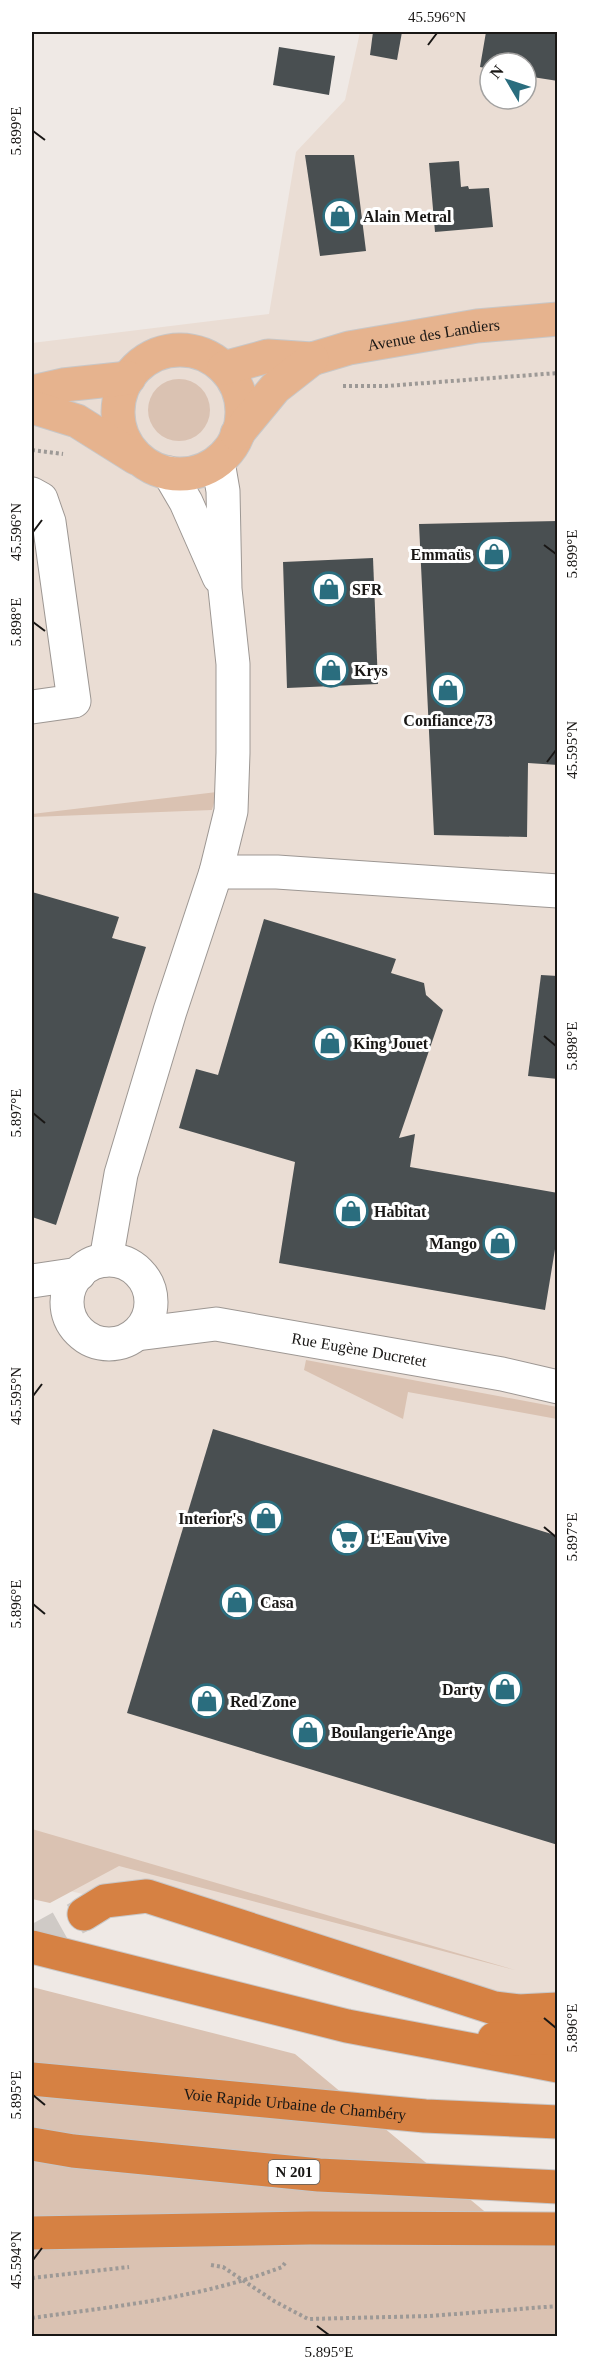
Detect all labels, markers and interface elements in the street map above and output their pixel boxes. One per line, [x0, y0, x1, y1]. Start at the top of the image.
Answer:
text: 45.596°N [408, 9, 466, 25]
north arrow [478, 51, 538, 111]
text: N [486, 62, 507, 82]
text: 5.899°E [8, 107, 24, 155]
shop icon: Alain Metral [322, 198, 358, 234]
place label: Alain Metral [363, 208, 452, 225]
street label: Avenue des Landiers [366, 316, 500, 353]
text: 45.596°N [8, 503, 24, 561]
text: 5.899°E [564, 530, 580, 578]
shop icon: Emmaüs [476, 536, 512, 572]
place label: Emmaüs [411, 546, 471, 563]
shop icon: SFR [311, 571, 347, 607]
place label: SFR [352, 581, 383, 598]
text: 5.898°E [8, 598, 24, 646]
shop icon: Krys [313, 652, 349, 688]
place label: Krys [354, 662, 388, 680]
shop icon: Confiance 73 [430, 672, 466, 708]
place label: Confiance 73 [403, 712, 493, 729]
text: 45.595°N [564, 721, 580, 779]
text: 5.898°E [564, 1022, 580, 1070]
shop icon: King Jouet [312, 1025, 348, 1061]
place label: King Jouet [353, 1035, 429, 1053]
text: 5.897°E [8, 1089, 24, 1137]
shop icon: Habitat [333, 1193, 369, 1229]
place label: Habitat [374, 1203, 427, 1220]
shop icon: Mango [482, 1225, 518, 1261]
place label: Mango [429, 1235, 477, 1253]
street label: Rue Eugène Ducretet [290, 1329, 429, 1369]
text: 45.595°N [8, 1367, 24, 1425]
shop icon: Interior's [248, 1500, 284, 1536]
place label: Interior's [178, 1510, 243, 1527]
text: 5.897°E [564, 1513, 580, 1561]
supermarket icon: L'Eau Vive [329, 1520, 365, 1556]
place label: L'Eau Vive [370, 1530, 447, 1547]
text: 5.896°E [8, 1580, 24, 1628]
shop icon: Casa [219, 1584, 255, 1620]
place label: Casa [260, 1594, 294, 1611]
shop icon: Darty [487, 1671, 523, 1707]
place label: Darty [442, 1681, 482, 1699]
shop icon: Red Zone [189, 1683, 225, 1719]
place label: Red Zone [230, 1693, 296, 1710]
shop icon: Boulangerie Ange [290, 1714, 326, 1750]
place label: Boulangerie Ange [331, 1724, 452, 1742]
text: 5.896°E [564, 2004, 580, 2052]
text: 5.895°E [8, 2071, 24, 2119]
street label: Voie Rapide Urbaine de Chambéry [183, 2085, 407, 2124]
road number: N 201 [268, 2160, 320, 2184]
text: 45.594°N [8, 2231, 24, 2289]
text: 5.895°E [305, 2344, 353, 2360]

